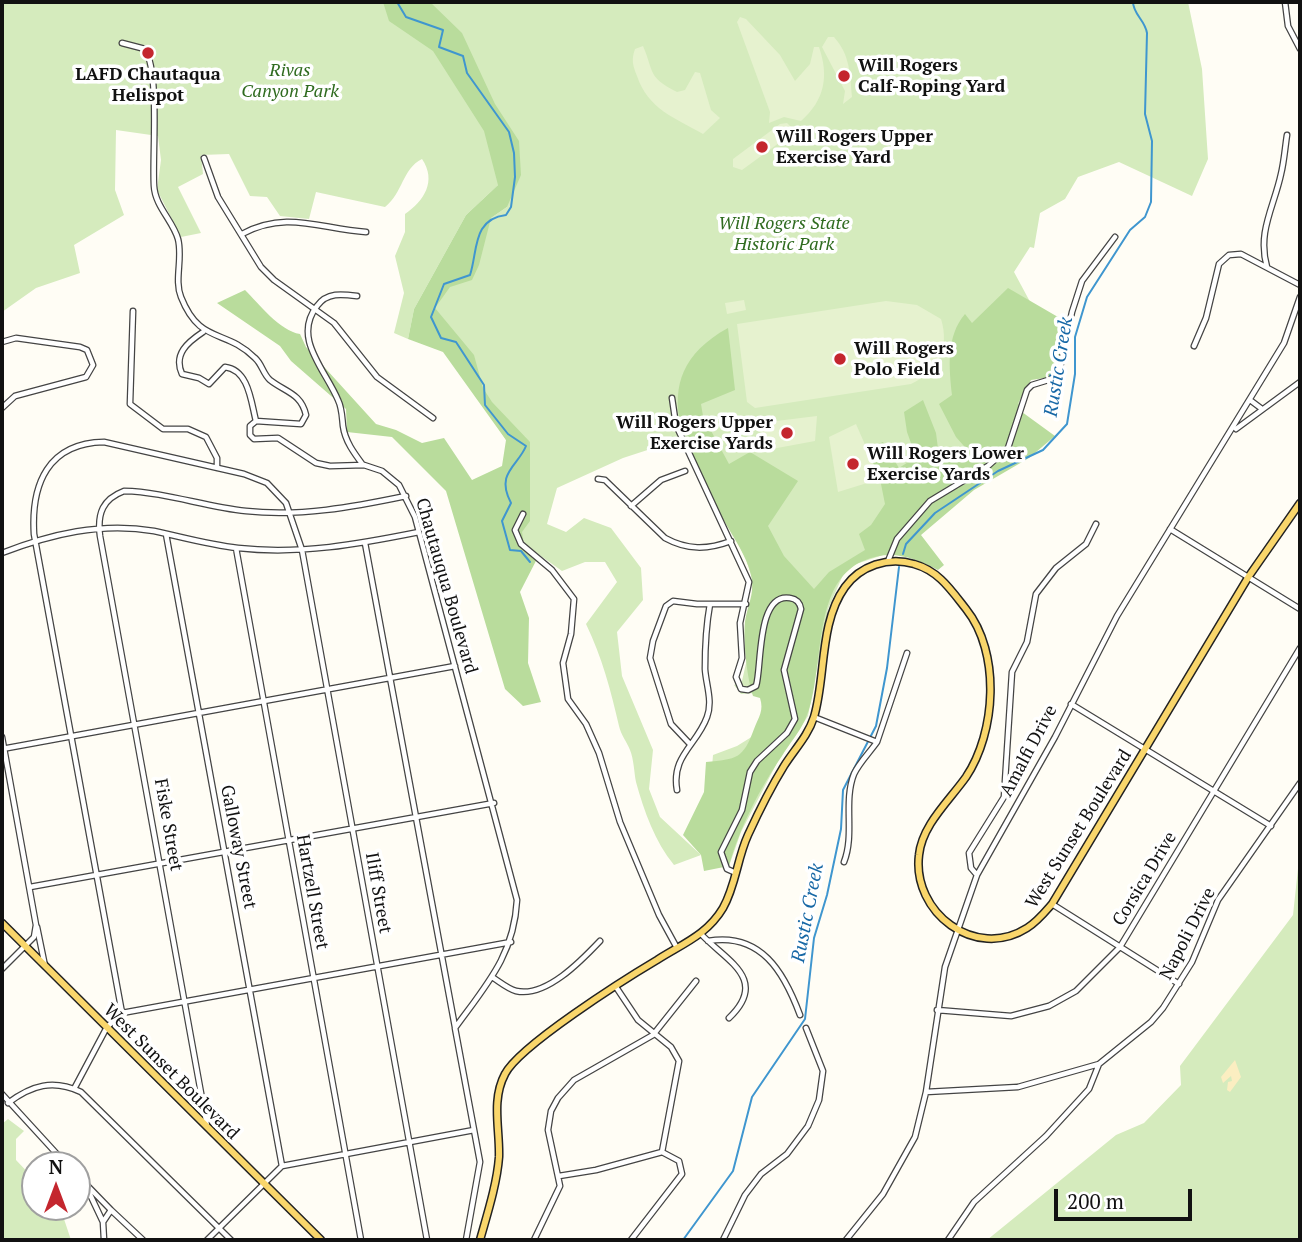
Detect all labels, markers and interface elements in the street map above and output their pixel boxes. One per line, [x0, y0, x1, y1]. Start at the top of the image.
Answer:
marker: LAFD Chautaqua Helispot [140, 45, 156, 61]
place label: Will Rogers Calf-Roping Yard [858, 55, 1005, 98]
park label: Rivas Canyon Park [241, 60, 339, 102]
place label: LAFD Chautaqua Helispot [75, 64, 221, 106]
marker: Will Rogers Calf-Roping Yard [836, 68, 852, 84]
place label: Will Rogers Upper Exercise Yard [776, 126, 933, 168]
marker: Will Rogers Upper Exercise Yard [754, 139, 770, 155]
park label: Will Rogers State Historic Park [718, 213, 850, 256]
water label: Rustic Creek [1040, 316, 1078, 418]
place label: Will Rogers Polo Field [854, 338, 954, 380]
marker: Will Rogers Polo Field [832, 351, 848, 367]
place label: Will Rogers Upper Exercise Yards [616, 412, 773, 454]
marker: Will Rogers Upper Exercise Yards [779, 425, 795, 441]
place label: Will Rogers Lower Exercise Yards [867, 443, 1024, 486]
marker: Will Rogers Lower Exercise Yards [845, 456, 861, 472]
street label: Chautauqua Boulevard [411, 496, 481, 676]
street label: Amalfi Drive [996, 702, 1062, 800]
street label: West Sunset Boulevard [1021, 746, 1137, 912]
street label: Fiske Street [149, 777, 187, 873]
street label: Galloway Street [215, 783, 261, 911]
street label: Corsica Drive [1108, 828, 1182, 930]
street label: Hartzell Street [291, 833, 333, 951]
street label: Iliff Street [360, 851, 396, 935]
water label: Rustic Creek [787, 862, 829, 964]
street label: Napoli Drive [1156, 884, 1220, 984]
street label: West Sunset Boulevard [99, 1000, 243, 1144]
north arrow [21, 1151, 91, 1221]
text: N [49, 1154, 63, 1179]
scale bar [1057, 1176, 1195, 1220]
text: 200 m [1067, 1187, 1124, 1215]

